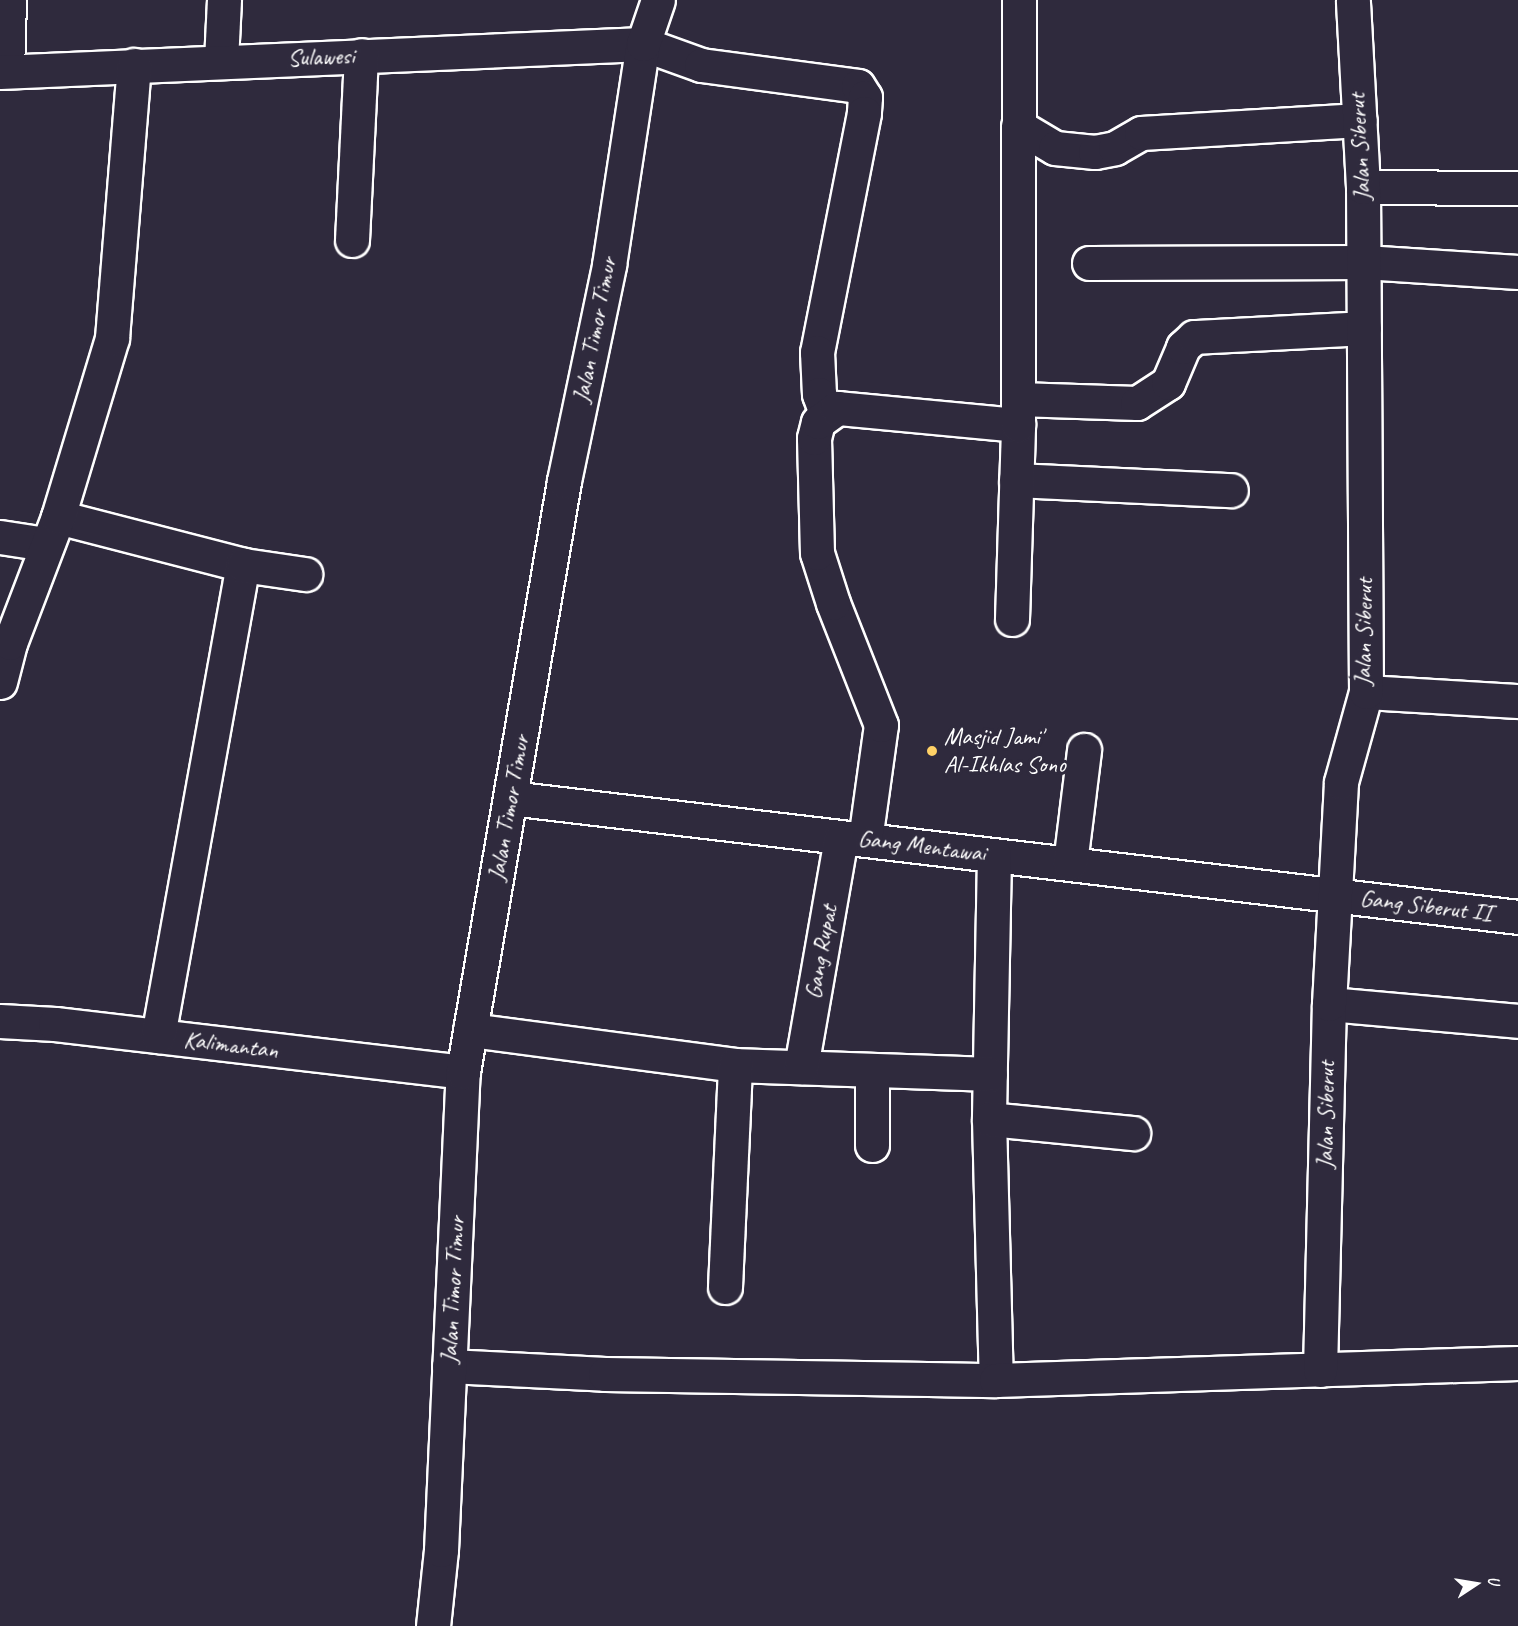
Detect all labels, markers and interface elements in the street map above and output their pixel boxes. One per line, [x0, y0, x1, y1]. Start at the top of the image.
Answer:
street label: Sulawesi [287, 41, 355, 73]
street label: Jalan Siberut [1343, 92, 1377, 202]
street label: Jalan Timor Timur [567, 256, 623, 404]
street label: Jalan Siberut [1349, 578, 1379, 686]
place label: Masjid Jami' Al-Ikhlas Sono [944, 723, 1065, 779]
street label: Jalan Timor Timur [482, 734, 536, 882]
marker: Masjid Jami' Al-Ikhlas Sono [925, 744, 939, 758]
street label: Gang Mentawai [857, 824, 987, 868]
street label: Gang Siberut II [1358, 884, 1494, 928]
street label: Gang Rupat [799, 903, 843, 1001]
street label: Kalimantan [182, 1025, 280, 1065]
street label: Jalan Siberut [1311, 1061, 1341, 1169]
street label: Jalan Timor Timur [435, 1216, 471, 1364]
north arrow [1446, 1554, 1506, 1614]
text: U [1483, 1574, 1504, 1586]

